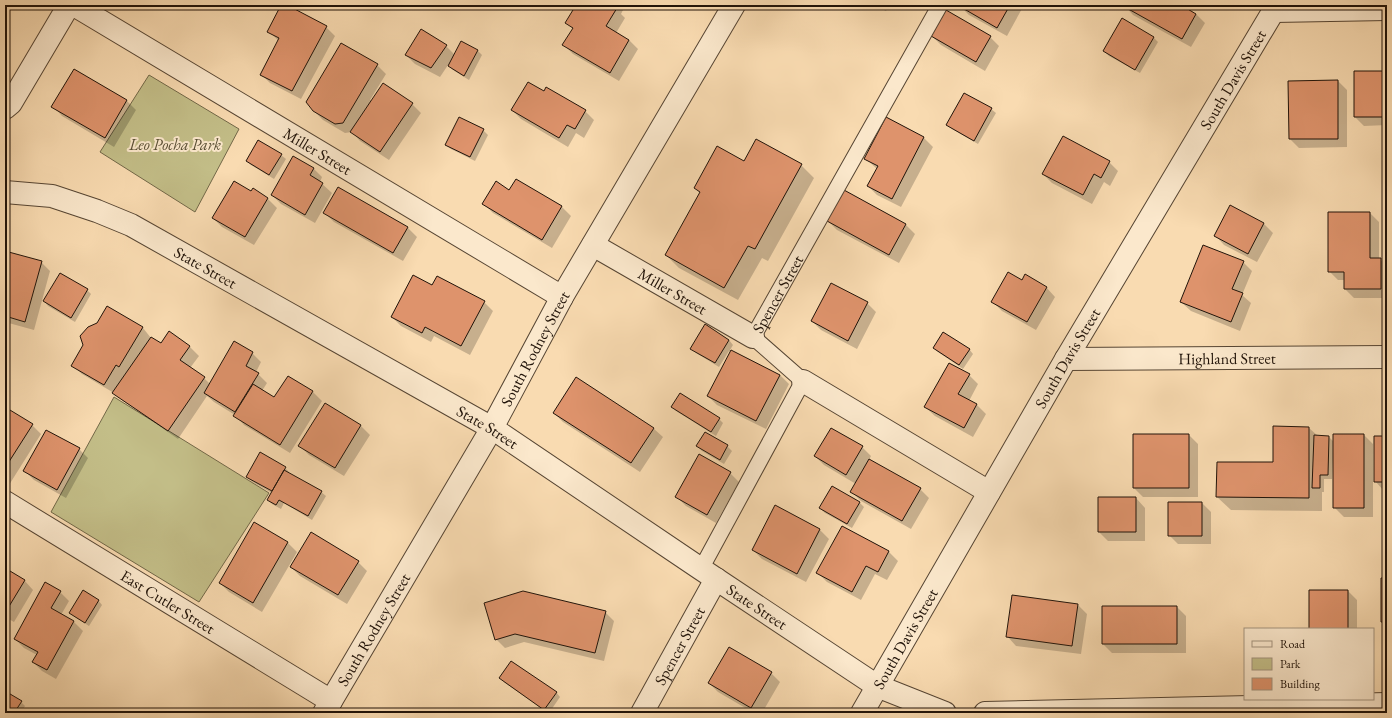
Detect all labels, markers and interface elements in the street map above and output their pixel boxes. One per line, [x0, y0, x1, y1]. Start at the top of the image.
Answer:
street label: South Davis Street [1195, 26, 1271, 134]
street label: Miller Street [279, 123, 355, 180]
park label: Leo Pocha Park [128, 134, 222, 155]
street label: State Street [170, 241, 240, 293]
street label: Spencer Street [747, 251, 808, 337]
street label: Miller Street [634, 263, 711, 319]
street label: South Rodney Street [496, 287, 574, 410]
street label: South Davis Street [1030, 304, 1105, 412]
street label: Highland Street [1178, 348, 1276, 369]
street label: State Street [453, 400, 522, 454]
street label: East Cutler Street [117, 565, 219, 639]
street label: South Rodney Street [332, 569, 415, 690]
street label: State Street [722, 579, 791, 634]
street label: South Davis Street [868, 585, 943, 693]
street label: Spencer Street [650, 603, 710, 689]
legend [1244, 628, 1374, 700]
text: Road [1280, 636, 1306, 652]
text: Park [1280, 656, 1301, 672]
text: Building [1280, 676, 1321, 692]

